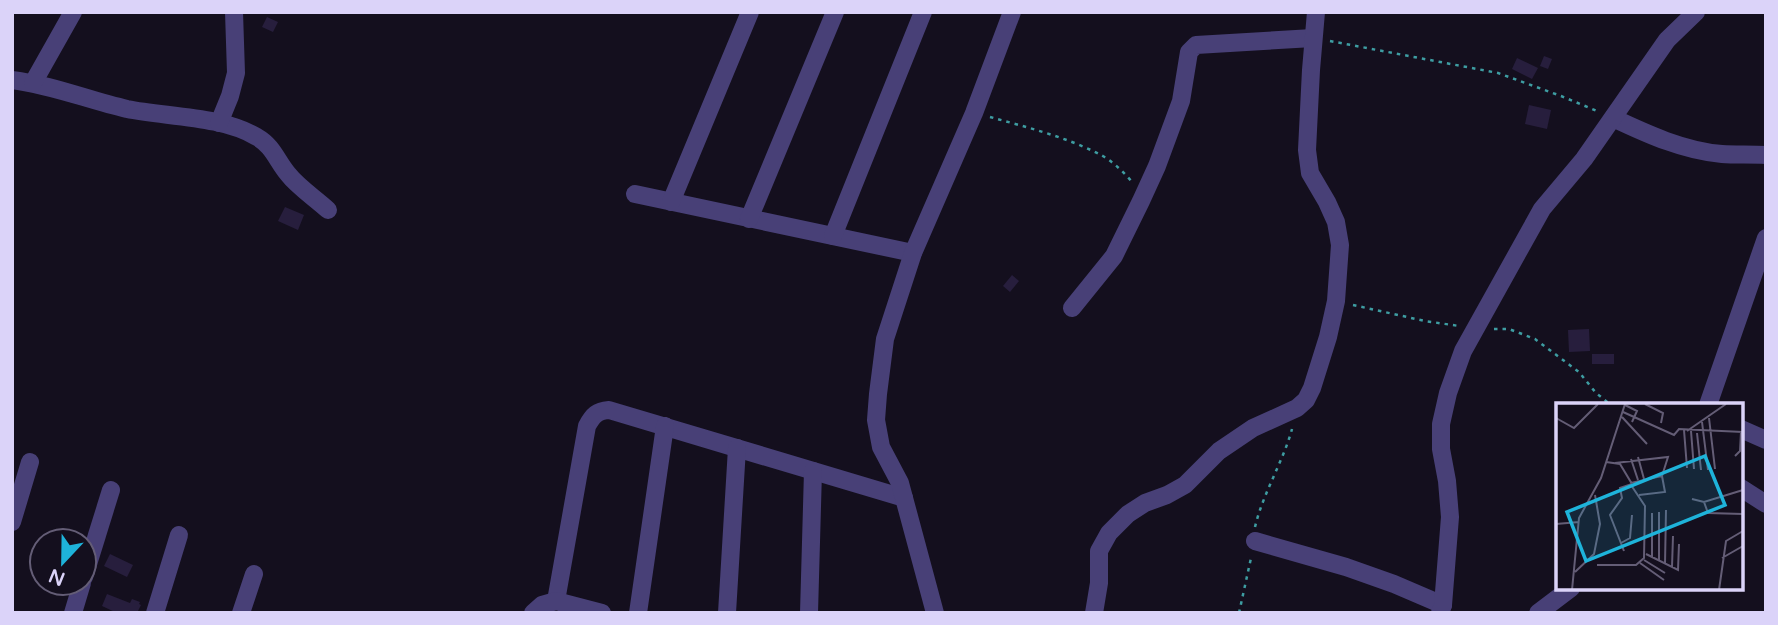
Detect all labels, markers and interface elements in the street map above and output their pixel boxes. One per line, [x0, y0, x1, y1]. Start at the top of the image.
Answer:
inset map [1556, 403, 1743, 590]
north arrow [28, 527, 98, 597]
text: N [46, 564, 68, 590]

